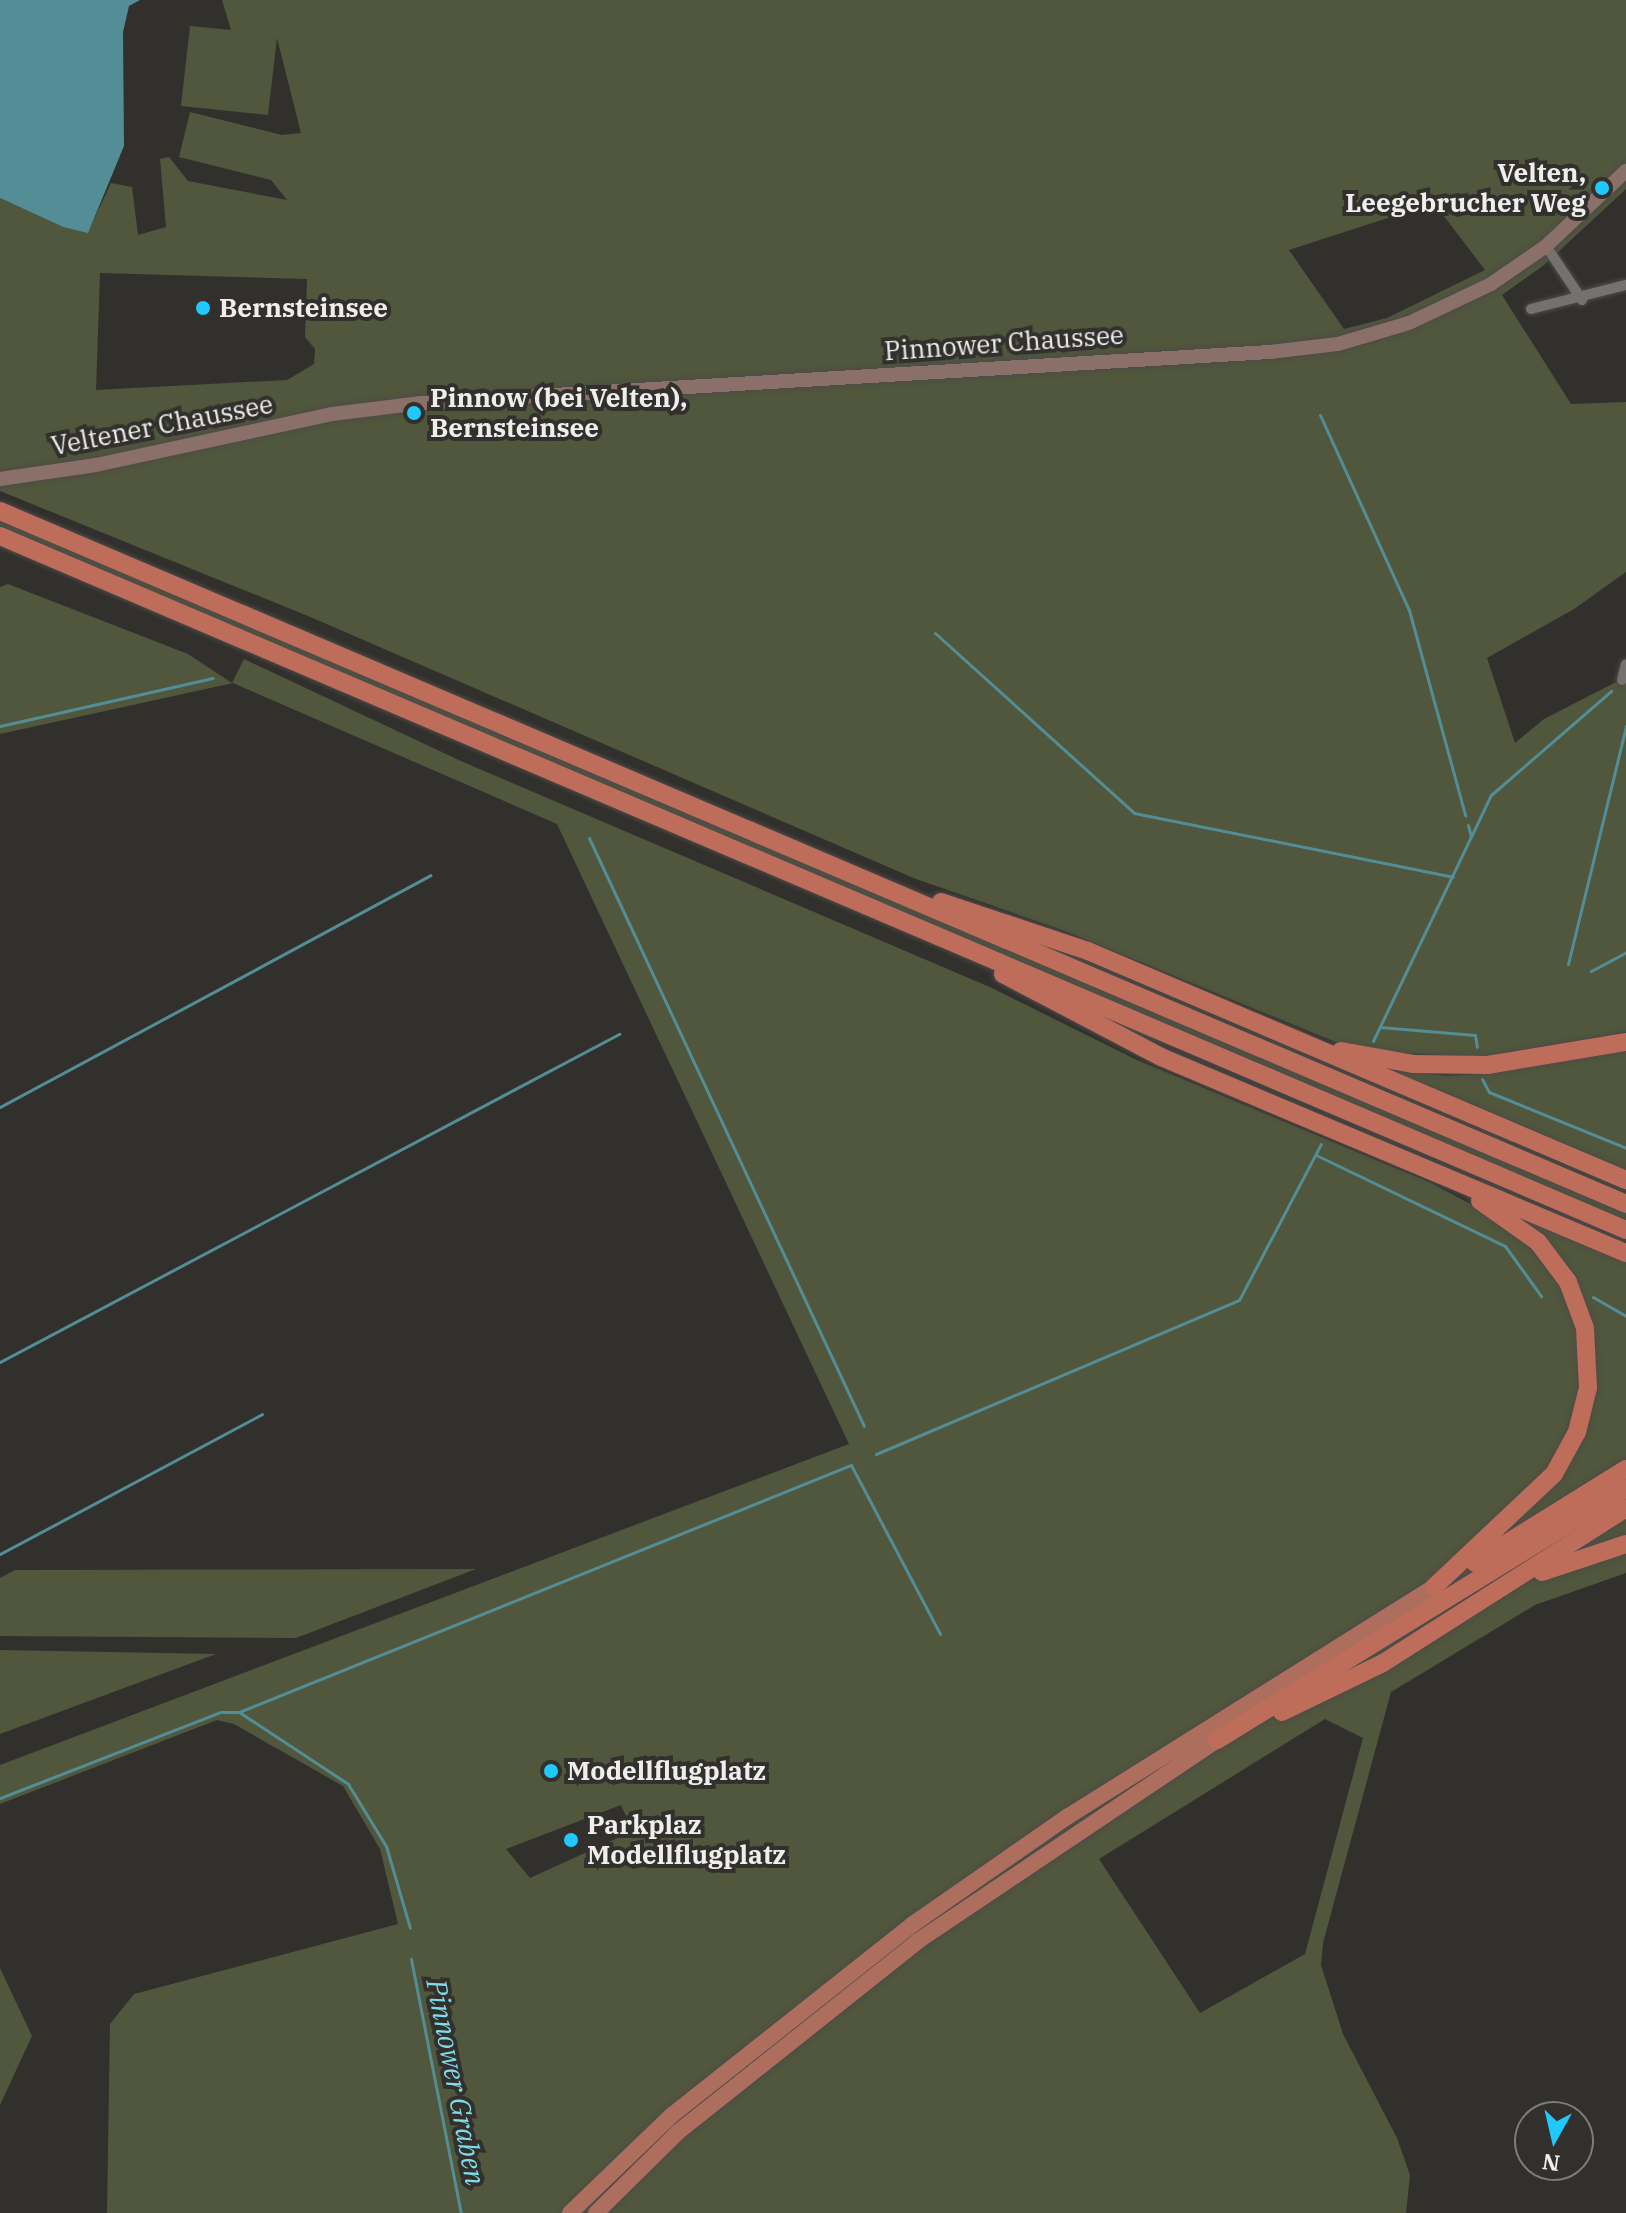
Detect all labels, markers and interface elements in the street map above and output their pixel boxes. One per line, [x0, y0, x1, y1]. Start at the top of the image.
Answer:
place label: Velten, Leegebrucher Weg [1345, 157, 1586, 218]
marker: Velten, Leegebrucher Weg [1593, 179, 1611, 197]
place label: Bernsteinsee [219, 292, 388, 324]
marker: Bernsteinsee [194, 299, 212, 317]
street label: Pinnower Chaussee [883, 319, 1125, 367]
place label: Pinnow (bei Velten), Bernsteinsee [430, 382, 687, 444]
street label: Veltener Chaussee [49, 388, 275, 462]
marker: Pinnow (bei Velten), Bernsteinsee [405, 404, 423, 422]
place label: Modellflugplatz [567, 1755, 766, 1787]
marker: Modellflugplatz [542, 1762, 560, 1780]
place label: Parkplaz Modellflugplatz [587, 1809, 786, 1870]
marker: Parkplaz Modellflugplatz [562, 1831, 580, 1849]
water label: Pinnower Graben [420, 1976, 492, 2188]
north arrow [1514, 2101, 1594, 2181]
text: N [1540, 2148, 1562, 2179]

